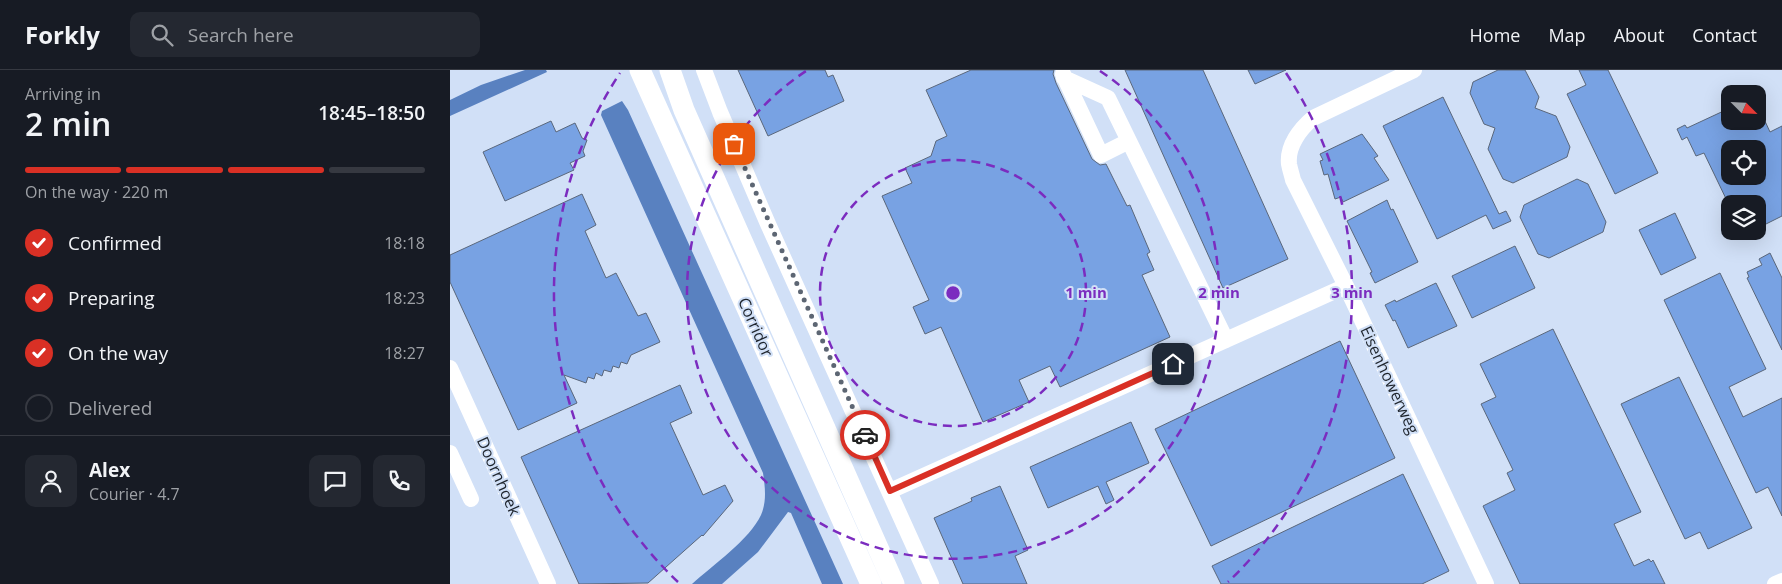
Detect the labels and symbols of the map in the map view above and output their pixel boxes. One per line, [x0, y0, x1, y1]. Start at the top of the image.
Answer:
north arrow [1721, 85, 1766, 130]
pin [713, 123, 755, 165]
text: 1 min [1065, 282, 1107, 302]
text: 2 min [1198, 282, 1240, 302]
text: 3 min [1331, 282, 1373, 302]
centre of rings [944, 284, 962, 302]
street label: Corridor [733, 294, 779, 361]
street label: Eisenhowerweg [1355, 322, 1425, 438]
pin [1152, 343, 1194, 385]
courier [840, 410, 890, 460]
street label: Doornhoek [472, 433, 526, 519]

